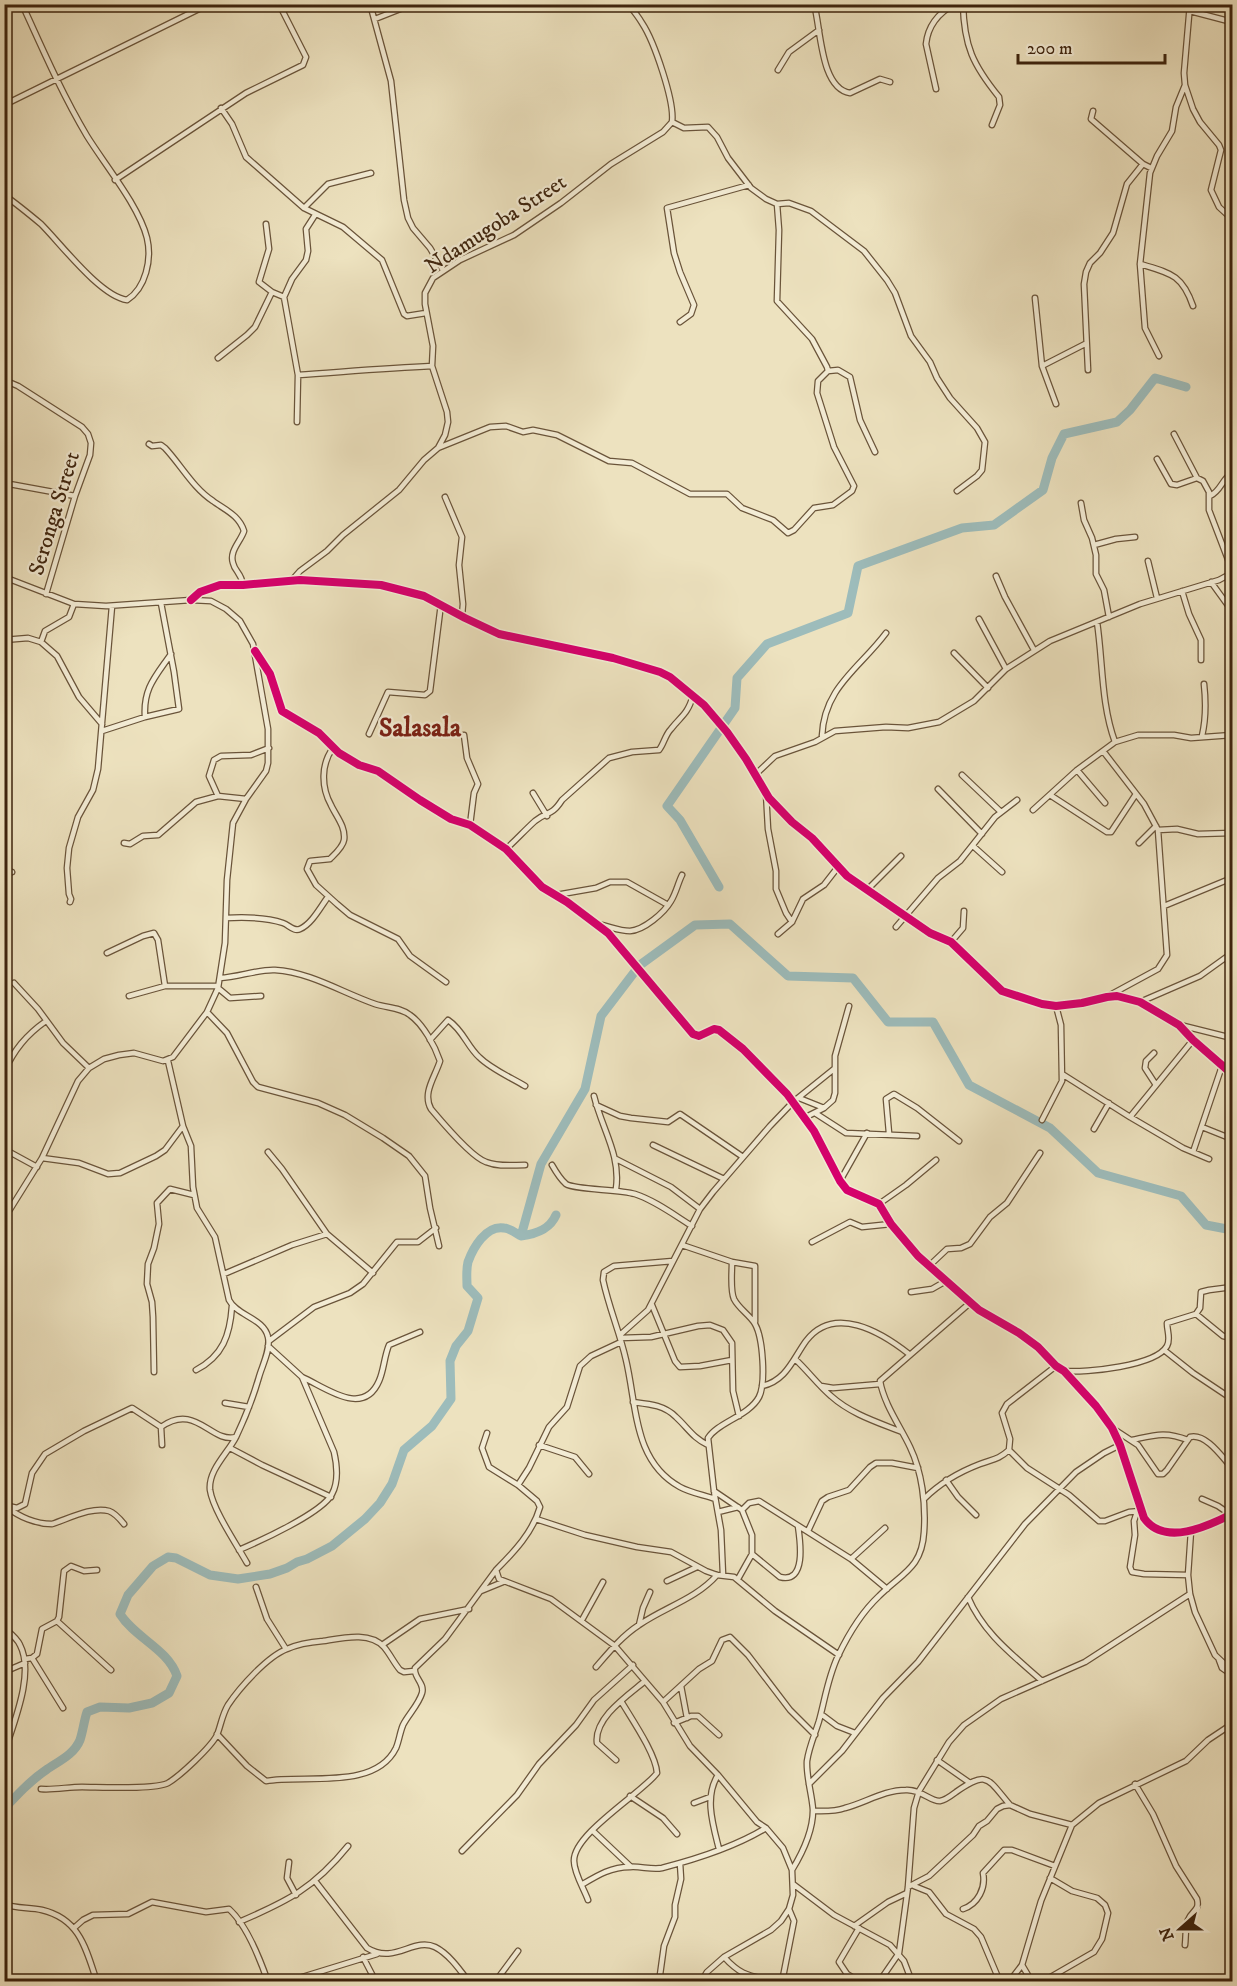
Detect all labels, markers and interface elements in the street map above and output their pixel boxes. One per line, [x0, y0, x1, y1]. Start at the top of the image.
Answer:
scale bar [1018, 27, 1165, 65]
text: 200 m [1027, 38, 1073, 60]
street label: Ndamugoba Street [420, 169, 571, 280]
street label: Seronga Street [23, 448, 86, 579]
district label: Salasala [379, 712, 462, 745]
north arrow [1150, 1899, 1210, 1959]
text: N [1155, 1924, 1179, 1944]

